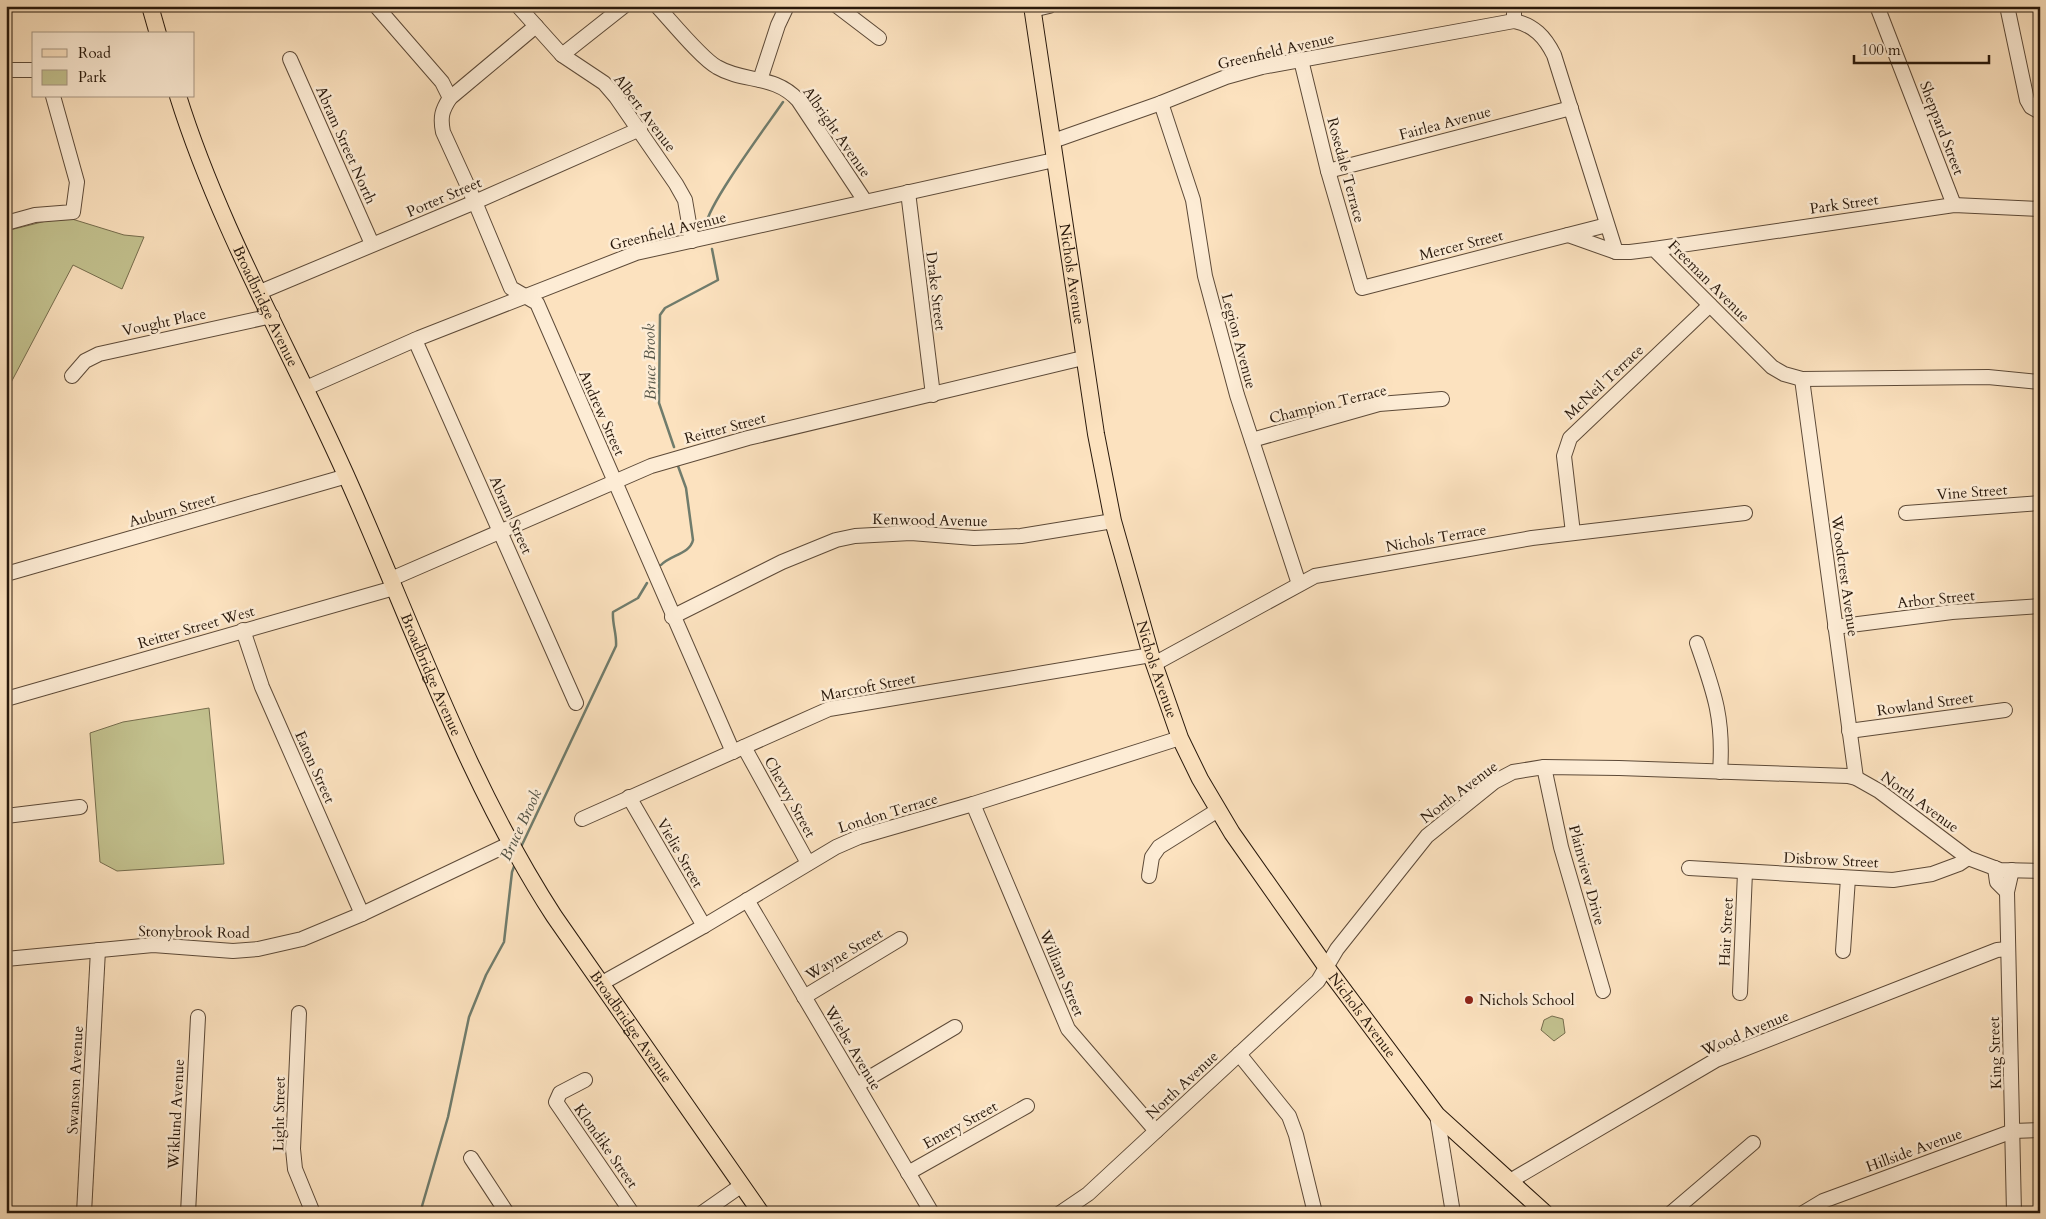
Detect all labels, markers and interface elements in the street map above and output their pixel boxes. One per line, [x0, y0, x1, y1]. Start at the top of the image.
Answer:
street label: Greenfield Avenue [1216, 28, 1337, 74]
legend [32, 32, 195, 98]
scale bar [1854, 32, 1988, 64]
text: 100 m [1861, 40, 1901, 60]
text: Road [78, 43, 111, 63]
text: Park [78, 67, 107, 87]
street label: Albert Avenue [609, 70, 681, 156]
street label: Sheppard Street [1915, 78, 1969, 178]
street label: Abram Street North [311, 83, 381, 208]
street label: Albright Avenue [798, 83, 876, 181]
street label: Fairlea Avenue [1397, 101, 1493, 145]
street label: Rosedale Terrace [1322, 115, 1370, 225]
street label: Porter Street [403, 172, 485, 222]
street label: Park Street [1808, 189, 1880, 219]
street label: Greenfield Avenue [608, 207, 728, 255]
street label: Nichols Avenue [1055, 222, 1090, 326]
street label: Mercer Street [1417, 225, 1505, 265]
street label: Freeman Avenue [1664, 236, 1754, 326]
street label: Broadbridge Avenue [228, 243, 303, 370]
street label: Drake Street [921, 251, 951, 332]
street label: Legion Avenue [1217, 291, 1261, 391]
street label: Vought Place [120, 303, 208, 341]
water label: Bruce Brook [638, 323, 662, 401]
street label: McNeil Terrace [1560, 340, 1648, 424]
street label: Andrew Street [574, 367, 630, 459]
street label: Champion Terrace [1267, 380, 1389, 428]
street label: Reitter Street [682, 407, 768, 448]
street label: Abram Street [485, 473, 537, 557]
street label: Vine Street [1936, 480, 2008, 504]
street label: Auburn Street [126, 488, 218, 532]
street label: Kenwood Avenue [872, 509, 988, 531]
street label: Woodcrest Avenue [1826, 513, 1863, 638]
street label: Nichols Terrace [1384, 519, 1488, 557]
street label: Arbor Street [1896, 585, 1976, 613]
street label: Reitter Street West [135, 601, 257, 653]
street label: Broadbridge Avenue [396, 610, 467, 740]
street label: Nichols Avenue [1132, 618, 1182, 721]
street label: Marcroft Street [819, 668, 917, 706]
street label: Rowland Street [1875, 687, 1975, 721]
street label: Eaton Street [290, 728, 340, 807]
street label: Chevvy Street [760, 753, 821, 841]
street label: North Avenue [1416, 756, 1502, 828]
street label: North Avenue [1877, 767, 1963, 837]
water label: Bruce Brook [495, 786, 547, 864]
street label: London Terrace [836, 788, 940, 838]
street label: Vielie Street [652, 815, 708, 892]
street label: Plainview Drive [1564, 823, 1610, 927]
street label: Disbrow Street [1783, 848, 1879, 872]
street label: Hair Street [1714, 897, 1738, 967]
street label: Stonybrook Road [138, 921, 250, 943]
street label: Wayne Street [801, 923, 886, 985]
street label: William Street [1034, 926, 1089, 1019]
street label: Broadbridge Avenue [585, 967, 677, 1087]
street label: Nichols Avenue [1324, 968, 1401, 1062]
place label: Nichols School [1479, 990, 1575, 1010]
marker: Nichols School [1463, 994, 1475, 1006]
street label: Wiebe Avenue [819, 1001, 886, 1094]
street label: Wood Avenue [1697, 1005, 1792, 1061]
street label: King Street [1984, 1016, 2006, 1090]
street label: Swanson Avenue [62, 1025, 88, 1135]
street label: North Avenue [1142, 1046, 1223, 1124]
street label: Wiklund Avenue [163, 1058, 189, 1170]
street label: Light Street [268, 1076, 290, 1152]
street label: Emery Street [919, 1096, 1001, 1154]
street label: Klondike Street [569, 1100, 643, 1192]
street label: Hillside Avenue [1863, 1123, 1965, 1177]

